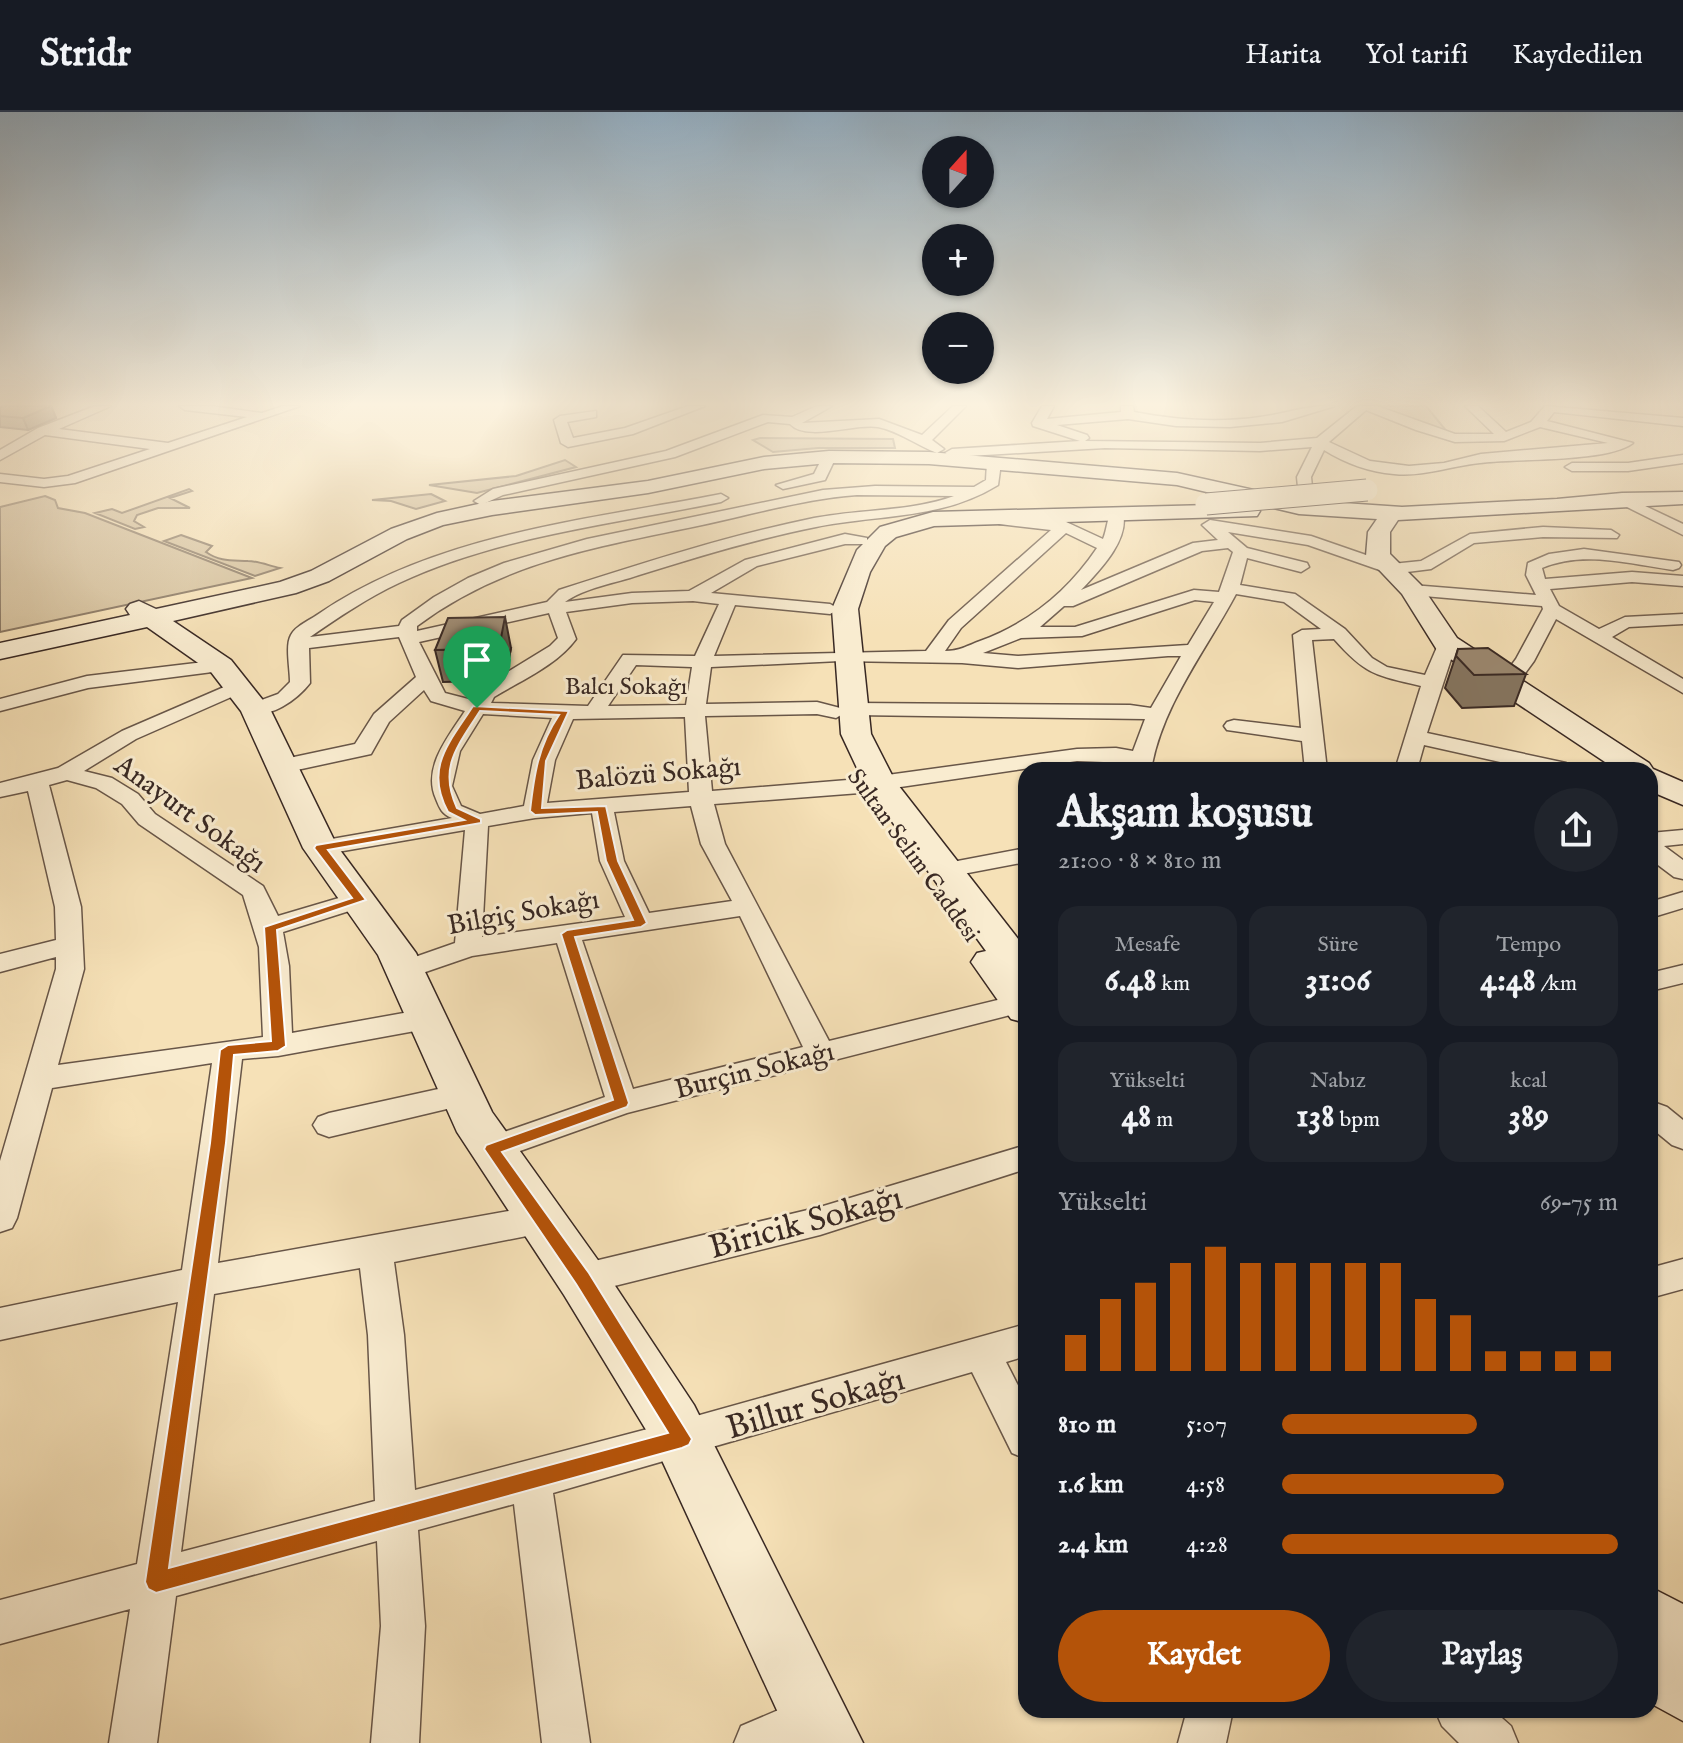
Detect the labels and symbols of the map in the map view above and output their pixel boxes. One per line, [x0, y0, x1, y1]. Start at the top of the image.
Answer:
north arrow [922, 136, 994, 208]
pin [443, 626, 511, 708]
street label: Balcı Sokağı [565, 672, 687, 703]
street label: Anayurt Sokağı [106, 748, 272, 882]
street label: Balözü Sokağı [574, 750, 742, 799]
street label: Sultan Selim Caddesi [839, 763, 986, 949]
street label: Bilgiç Sokağı [445, 883, 602, 944]
street label: Burçin Sokağı [671, 1035, 838, 1108]
street label: Biricik Sokağı [704, 1177, 907, 1270]
street label: Billur Sokağı [722, 1358, 910, 1450]

